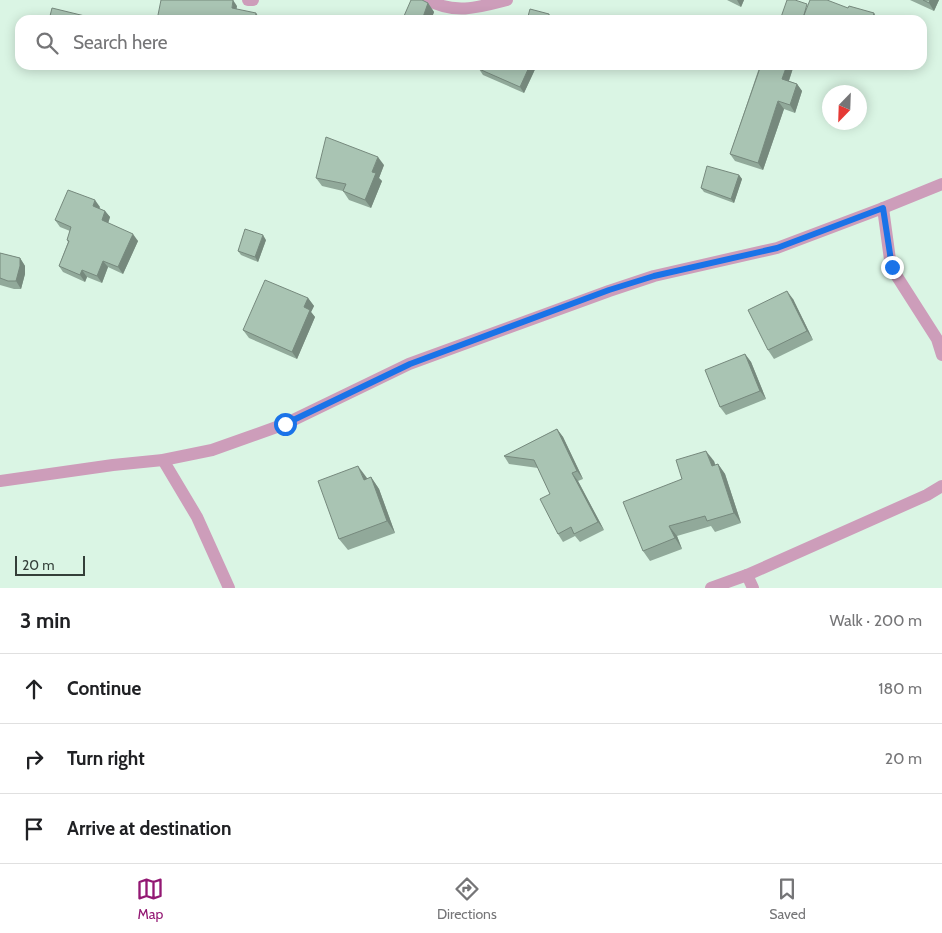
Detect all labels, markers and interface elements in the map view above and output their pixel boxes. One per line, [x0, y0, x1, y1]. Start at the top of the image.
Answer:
search box [15, 15, 927, 70]
icon: search [33, 29, 61, 57]
text: Search here [73, 31, 167, 54]
north arrow [822, 85, 867, 130]
route end [881, 256, 904, 279]
route start [274, 413, 297, 436]
scale bar [15, 553, 85, 576]
text: 20 m [22, 556, 55, 574]
text: 3 min [20, 608, 71, 633]
text: Walk · 200 m [830, 611, 922, 630]
icon: ahead [20, 675, 48, 703]
text: Continue [67, 677, 141, 700]
text: 180 m [878, 679, 922, 698]
icon: right [20, 745, 48, 773]
text: Turn right [67, 747, 145, 770]
text: 20 m [885, 749, 922, 768]
icon: arrive [20, 815, 48, 843]
text: Arrive at destination [67, 817, 231, 840]
tab: Map [136, 875, 164, 923]
tab: Directions [437, 875, 497, 923]
tab: Saved [769, 875, 806, 923]

